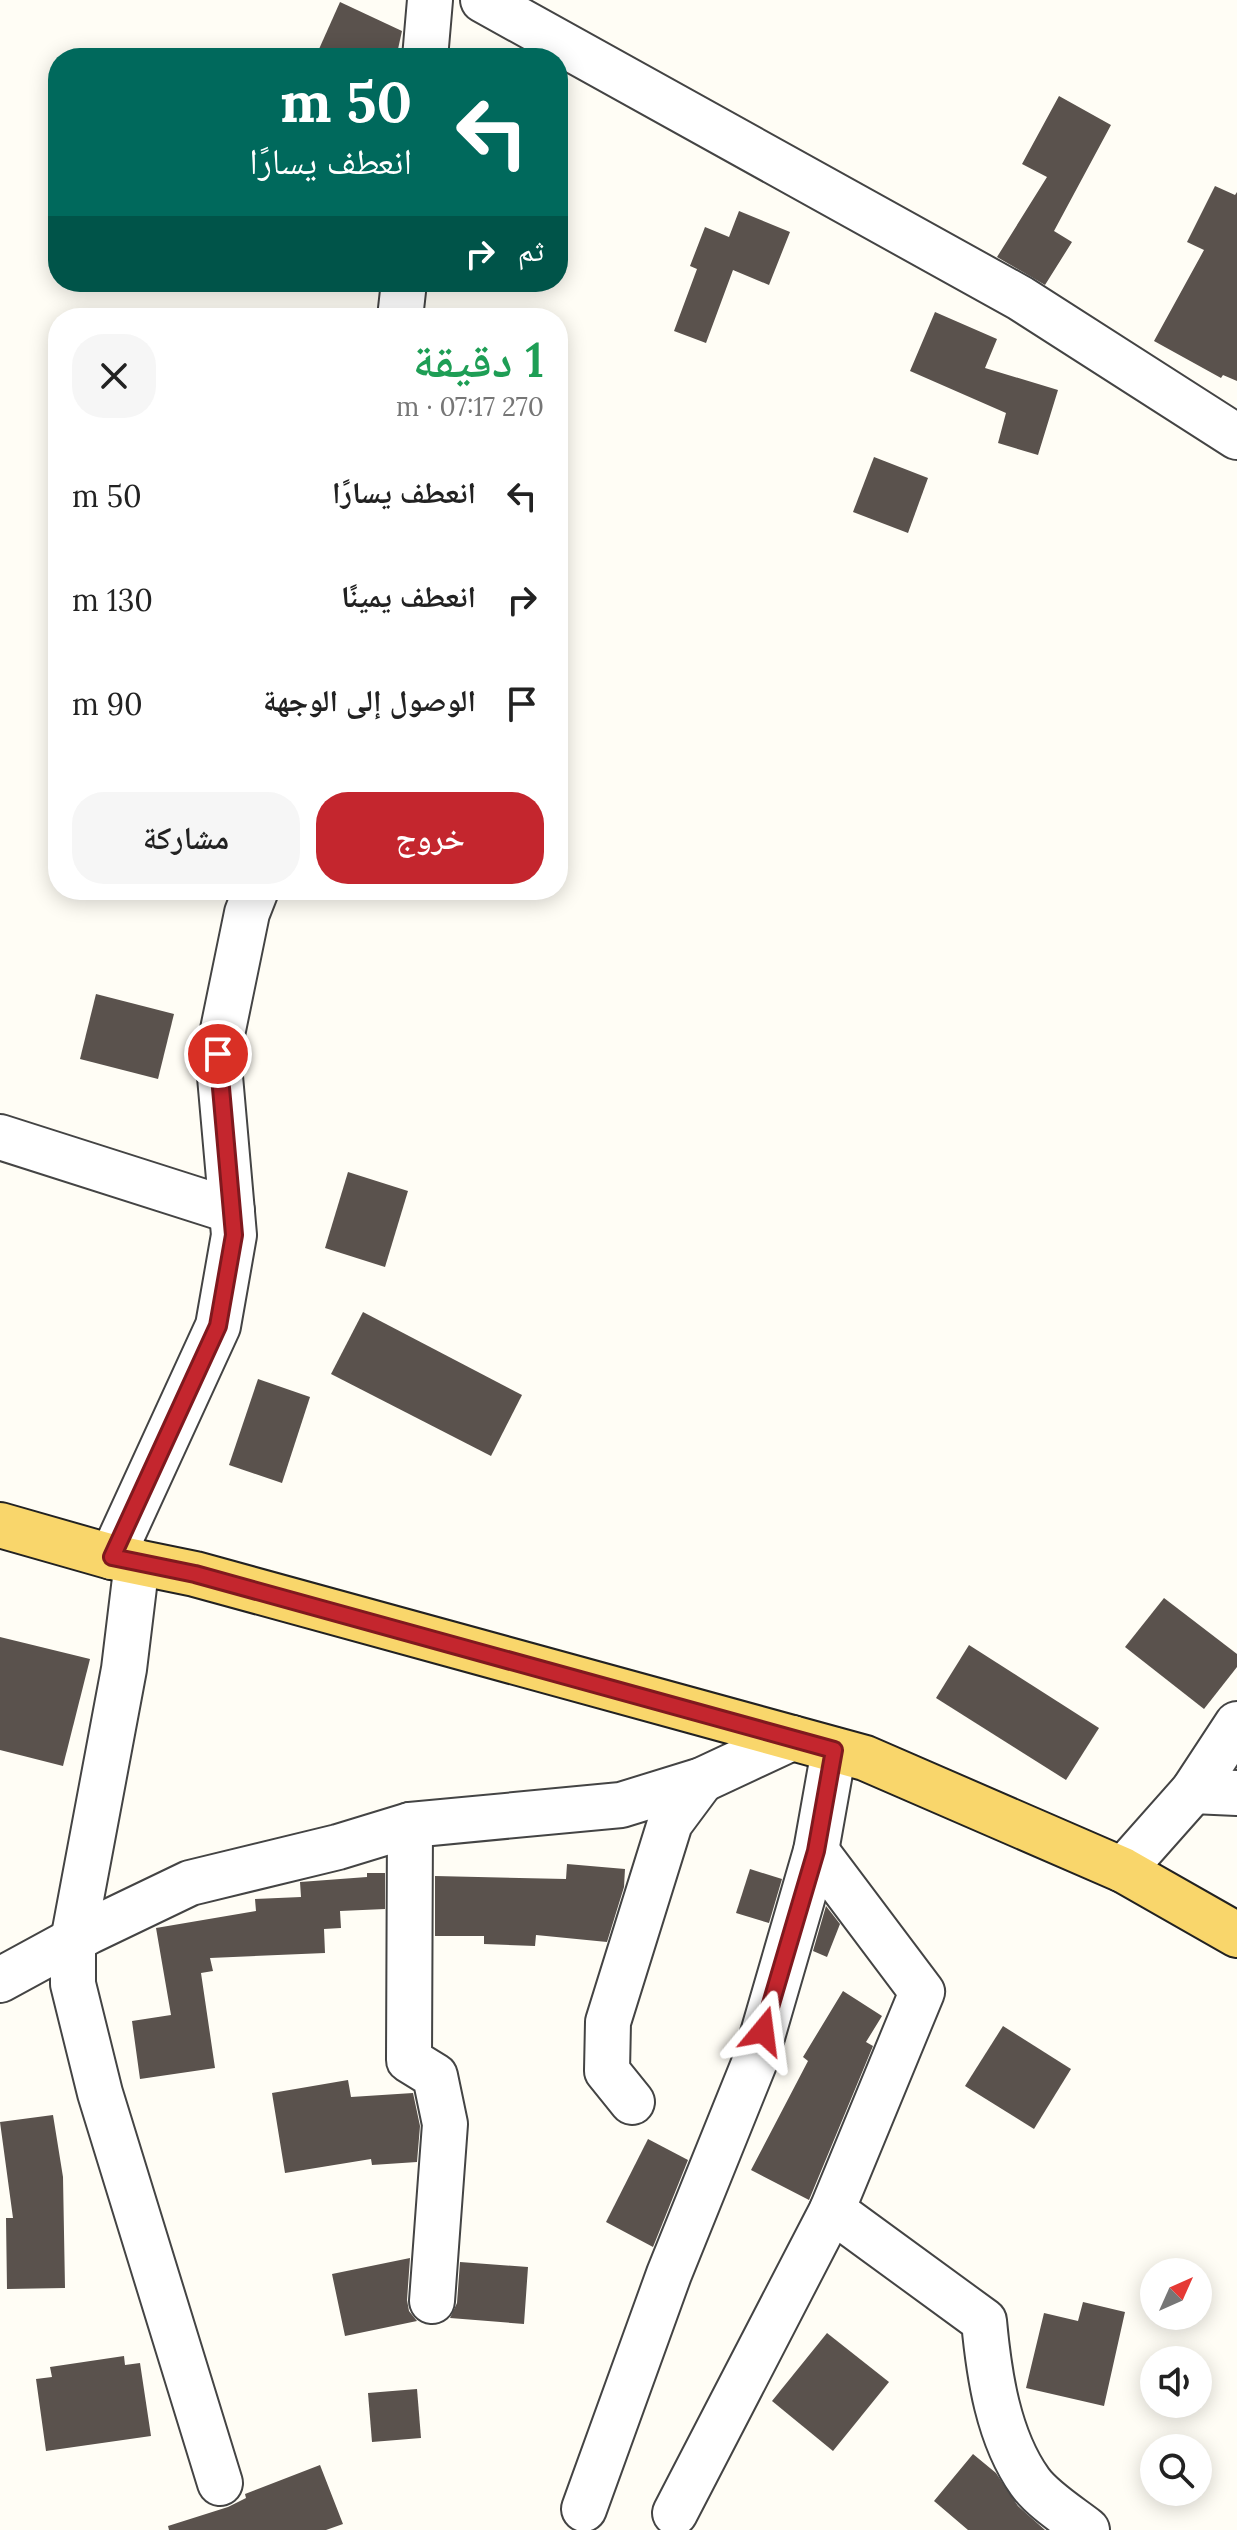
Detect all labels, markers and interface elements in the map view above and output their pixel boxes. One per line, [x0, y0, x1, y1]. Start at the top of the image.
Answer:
text: 50 m [280, 66, 412, 137]
icon: left [440, 80, 544, 184]
text: انعطف يسارًا [249, 138, 412, 184]
text: ثم [518, 231, 544, 269]
icon: right [458, 232, 502, 276]
text: 1 دقيقة [413, 329, 544, 390]
button: close [72, 334, 156, 418]
text: 270 m · 07:17 [396, 390, 544, 423]
text: انعطف يسارًا [332, 473, 476, 511]
icon: left [500, 474, 544, 518]
text: 50 m [72, 477, 142, 515]
text: انعطف يمينًا [341, 577, 476, 615]
icon: right [500, 578, 544, 622]
text: 130 m [72, 581, 153, 619]
text: الوصول إلى الوجهة [263, 681, 476, 719]
icon: arrive [500, 682, 544, 726]
text: 90 m [72, 685, 143, 723]
button: مشاركة [72, 792, 300, 884]
button: خروج [316, 792, 544, 884]
pin [184, 1020, 252, 1088]
icon: arrive [196, 1032, 240, 1076]
position arrow [721, 1989, 805, 2073]
north arrow [1140, 2258, 1212, 2330]
map controls [1140, 2258, 1212, 2506]
button: sound [1140, 2346, 1212, 2418]
button: search [1140, 2434, 1212, 2506]

